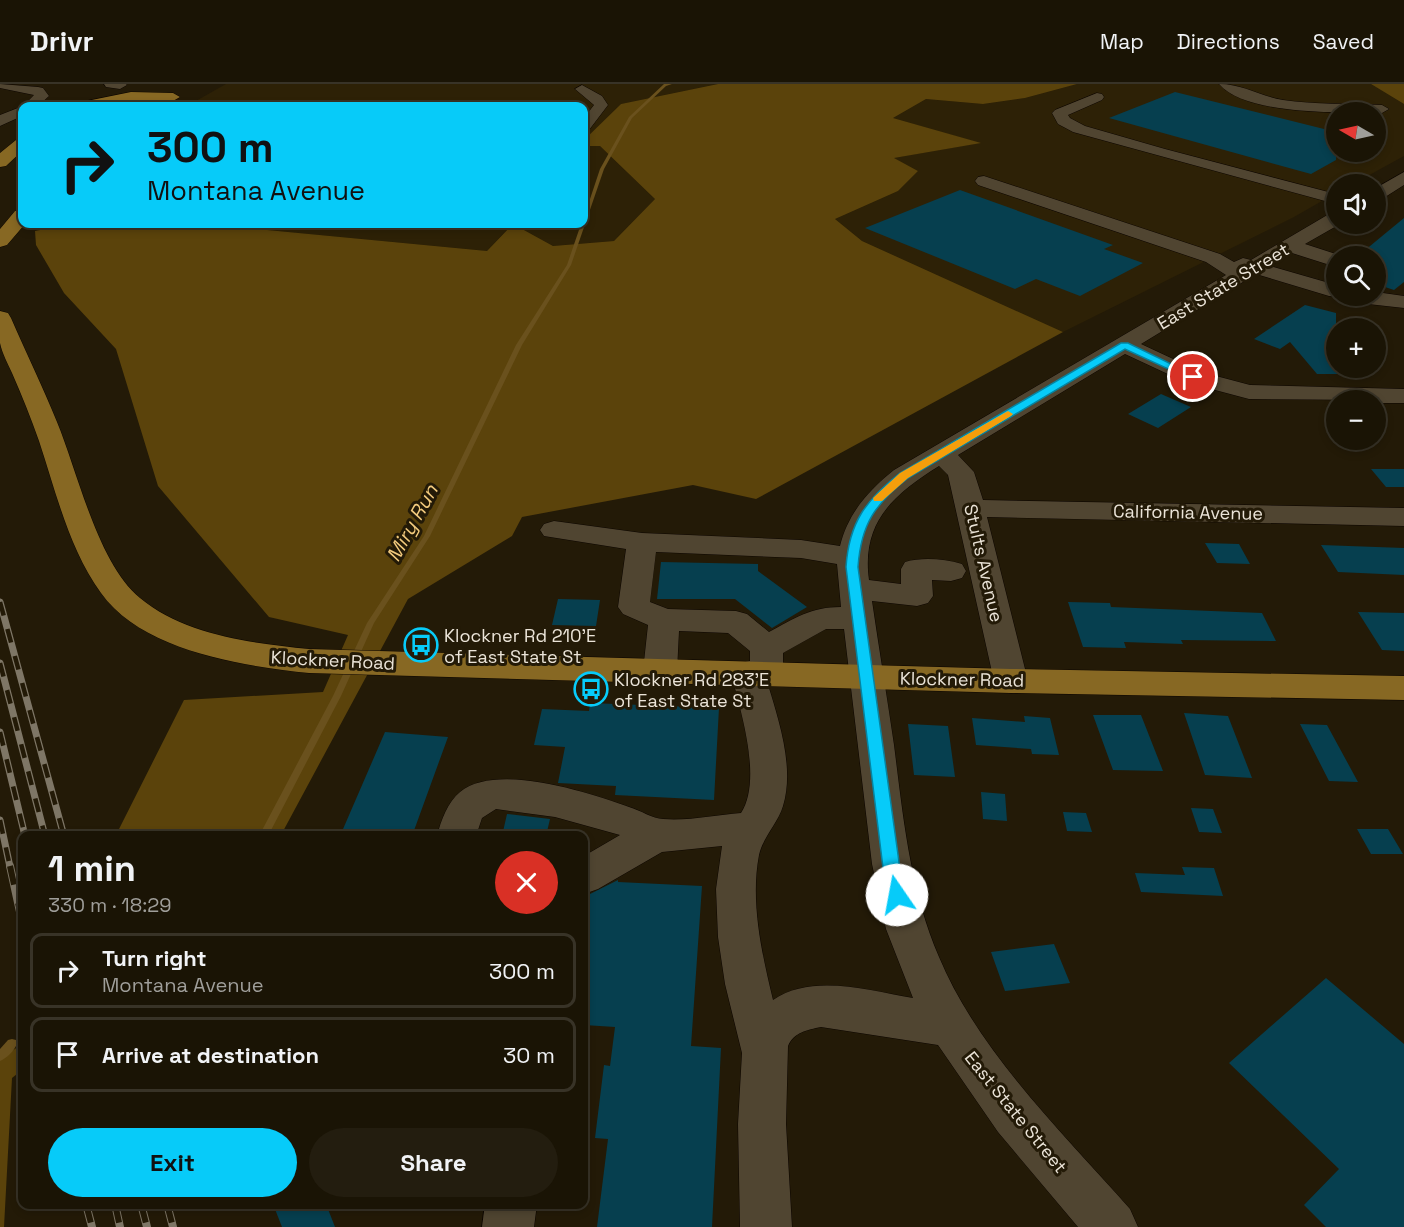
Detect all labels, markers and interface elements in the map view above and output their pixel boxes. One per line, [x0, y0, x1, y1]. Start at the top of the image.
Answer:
text: Drivr [30, 23, 94, 59]
text: Map [1100, 28, 1144, 55]
text: Directions [1177, 28, 1280, 55]
text: Saved [1313, 28, 1374, 55]
north arrow [1326, 102, 1386, 162]
map controls [1326, 102, 1386, 450]
text: 300 m [147, 121, 274, 174]
icon: right [48, 126, 126, 204]
text: Montana Avenue [147, 173, 365, 208]
button: sound [1326, 174, 1386, 234]
street label: East State Street [1153, 238, 1293, 334]
button: search [1326, 246, 1386, 306]
button: + [1326, 318, 1386, 378]
pin [1167, 351, 1218, 402]
icon: arrive [1176, 360, 1209, 393]
button: − [1326, 390, 1386, 450]
water label: Miry Run [380, 479, 444, 566]
street label: California Avenue [1113, 499, 1263, 525]
street label: Stults Avenue [959, 502, 1009, 624]
place label: Klockner Rd 210'E of East State St [444, 624, 596, 668]
bus stop icon: Klockner Rd 210'E of East State St [403, 627, 439, 663]
street label: Klockner Road [270, 645, 396, 675]
street label: Klockner Road [900, 666, 1024, 692]
place label: Klockner Rd 283'E of East State St [614, 668, 769, 712]
bus stop icon: Klockner Rd 283'E of East State St [573, 671, 609, 707]
text: 1 min [48, 846, 136, 892]
button: close [495, 851, 558, 914]
position arrow [865, 863, 929, 927]
text: 330 m · 18:29 [48, 892, 171, 918]
text: Turn right [102, 944, 207, 972]
icon: right [51, 954, 84, 987]
text: 300 m [489, 957, 555, 985]
text: Montana Avenue [102, 972, 264, 998]
icon: arrive [51, 1038, 84, 1071]
text: Arrive at destination [102, 1041, 319, 1069]
text: 30 m [503, 1041, 555, 1069]
street label: East State Street [960, 1047, 1072, 1177]
button: Exit [48, 1128, 297, 1197]
button: Share [309, 1128, 558, 1197]

